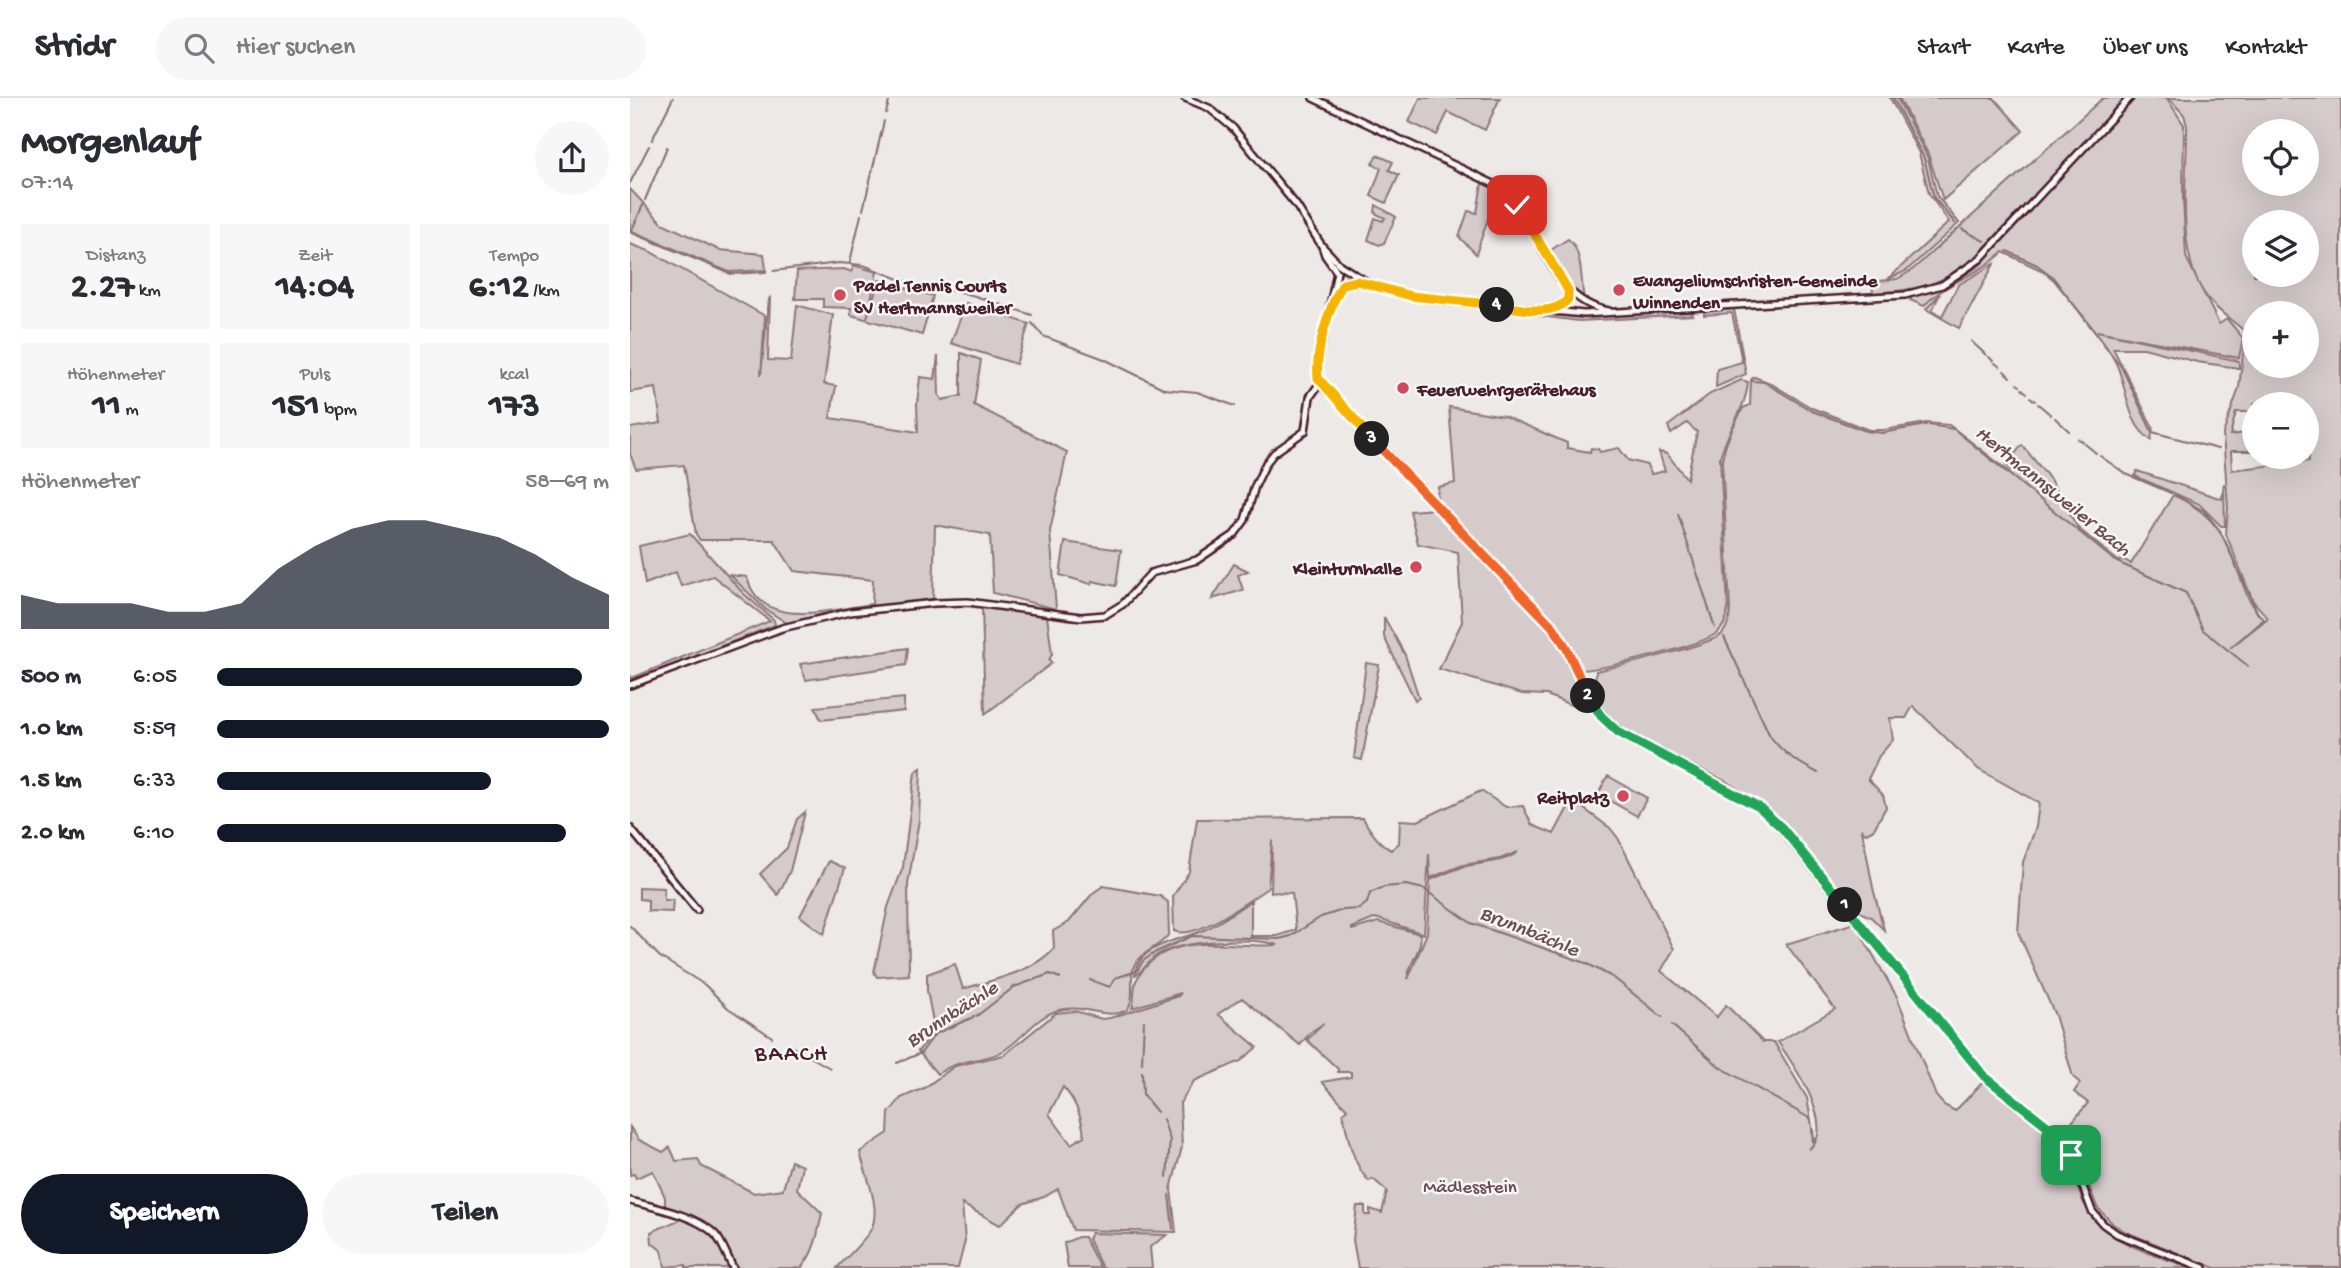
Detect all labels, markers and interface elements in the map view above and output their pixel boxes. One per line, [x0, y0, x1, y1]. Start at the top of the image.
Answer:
search box [156, 17, 646, 80]
text: Stridr [35, 29, 114, 67]
icon: search [180, 29, 218, 67]
text: Hier suchen [236, 33, 355, 64]
text: Start [1917, 34, 1969, 63]
text: Karte [2007, 34, 2065, 63]
text: Über uns [2103, 34, 2187, 63]
text: Kontakt [2225, 34, 2306, 63]
map controls [2242, 119, 2319, 469]
button: locate [2242, 119, 2319, 196]
button: share [535, 121, 609, 195]
text: Morgenlauf [21, 122, 199, 166]
text: 07:14 [21, 170, 73, 197]
pin [1487, 175, 1547, 235]
icon: check [1498, 186, 1536, 224]
button: layers [2242, 210, 2319, 287]
text: Distanz [86, 245, 145, 268]
text: Zeit [298, 245, 332, 268]
text: Tempo [489, 245, 539, 268]
text: 2.27 [71, 268, 134, 309]
text: 14:04 [276, 268, 354, 309]
text: 6:12 [469, 268, 529, 309]
place label: Evangeliumschristen-Gemeinde Winnenden [1632, 271, 1879, 316]
place label: Padel Tennis Courts SV Hertmannsweiler [853, 276, 1014, 321]
text: km [134, 280, 161, 303]
text: /km [529, 280, 560, 303]
marker: Evangeliumschristen-Gemeinde Winnenden [1611, 282, 1627, 298]
marker: Padel Tennis Courts SV Hertmannsweiler [832, 287, 848, 303]
pin: 4 [1480, 288, 1514, 322]
text: 4 [1492, 293, 1501, 316]
button: + [2242, 301, 2319, 378]
text: Höhenmeter [67, 364, 164, 387]
text: Puls [300, 364, 330, 387]
text: kcal [499, 364, 529, 387]
marker: Feuerwehrgerätehaus [1395, 380, 1411, 396]
place label: Feuerwehrgerätehaus [1416, 380, 1597, 403]
text: 11 [93, 387, 121, 428]
text: 151 [273, 387, 320, 428]
text: 173 [489, 387, 540, 428]
button: − [2242, 392, 2319, 469]
text: m [121, 399, 139, 422]
text: bpm [320, 399, 357, 422]
pin: 3 [1354, 422, 1390, 456]
water label: Hertmannsweiler Bach [1969, 422, 2135, 564]
text: 3 [1367, 427, 1376, 450]
text: Höhenmeter [21, 469, 139, 496]
text: 58–69 m [525, 469, 609, 496]
place label: Kleinturnhalle [1292, 559, 1403, 582]
marker: Kleinturnhalle [1408, 559, 1424, 575]
text: 500 m [21, 664, 81, 691]
text: 6:05 [133, 664, 177, 691]
pin: 2 [1570, 678, 1606, 714]
text: 2 [1583, 684, 1592, 707]
text: 1.0 km [21, 716, 83, 743]
text: 5:59 [133, 716, 176, 743]
text: 1.5 km [21, 768, 82, 795]
text: 6:33 [133, 768, 176, 795]
place label: Reitplatz [1536, 788, 1611, 811]
marker: Reitplatz [1615, 788, 1631, 804]
text: 2.0 km [21, 820, 85, 847]
text: 6:10 [133, 820, 174, 847]
pin: 1 [1828, 888, 1862, 922]
text: 1 [1841, 893, 1848, 916]
water label: Brunnbächle [1476, 902, 1583, 965]
water label: Brunnbächle [902, 976, 1005, 1055]
district label: BAACH [754, 1042, 829, 1069]
pin [2041, 1125, 2101, 1185]
icon: arrive [2052, 1136, 2090, 1174]
button: Speichern [21, 1174, 308, 1254]
button: Teilen [322, 1174, 609, 1254]
park label: Mädlesstein [1423, 1177, 1517, 1200]

